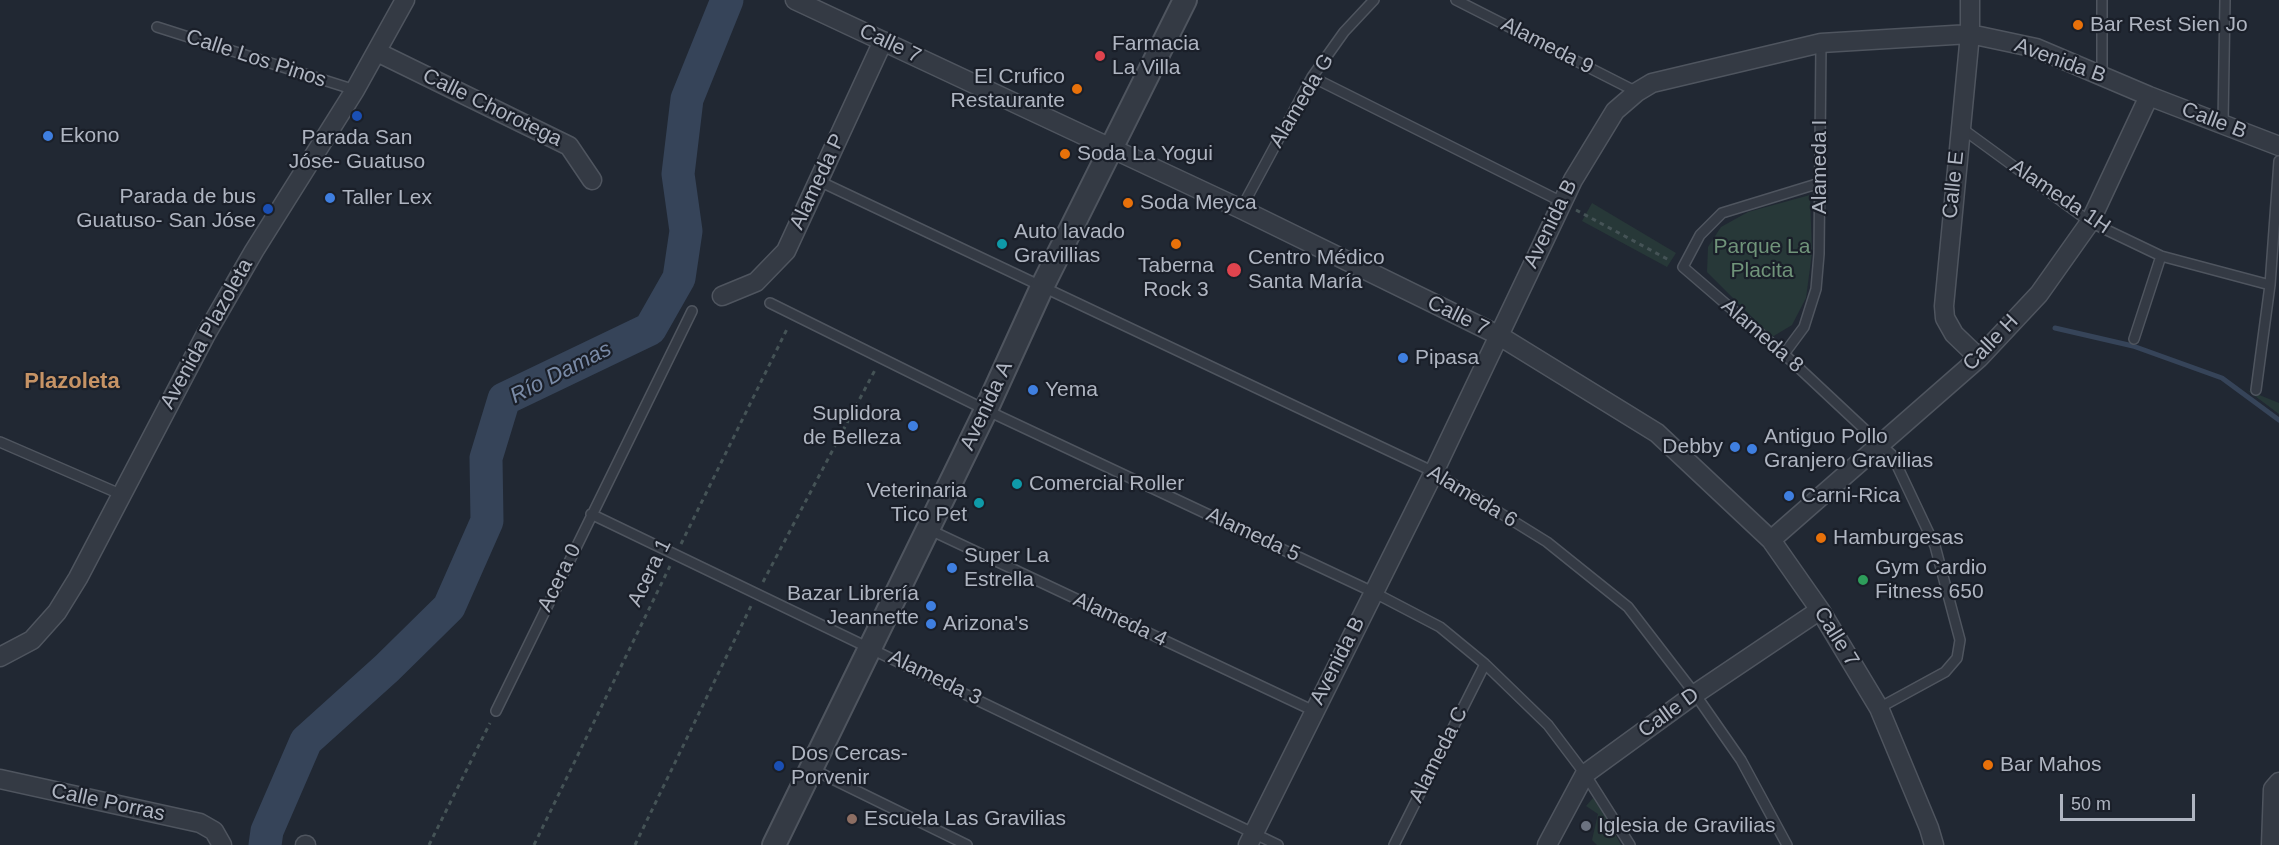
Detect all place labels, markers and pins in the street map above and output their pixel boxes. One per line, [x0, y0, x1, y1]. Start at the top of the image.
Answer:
place label: Bar Rest Sien Jo [2090, 12, 2248, 38]
marker: Bar Rest Sien Jo [2071, 18, 2085, 32]
place label: Farmacia La Villa [1112, 31, 1200, 81]
marker: Farmacia La Villa [1093, 49, 1107, 63]
place label: El Crufico Restaurante [951, 64, 1065, 114]
marker: El Crufico Restaurante [1070, 82, 1084, 96]
marker: Parada San Jóse- Guatuso [350, 109, 364, 123]
place label: Ekono [60, 123, 120, 149]
place label: Parada San Jóse- Guatuso [289, 125, 425, 175]
marker: Ekono [41, 129, 55, 143]
place label: Soda La Yogui [1077, 141, 1213, 167]
marker: Soda La Yogui [1058, 147, 1072, 161]
place label: Parada de bus Guatuso- San Jóse [76, 184, 256, 234]
place label: Taller Lex [342, 185, 432, 211]
place label: Soda Meyca [1140, 190, 1257, 216]
marker: Taller Lex [323, 191, 337, 205]
marker: Soda Meyca [1121, 196, 1135, 210]
marker: Parada de bus Guatuso- San Jóse [261, 202, 275, 216]
place label: Auto lavado Gravillias [1014, 219, 1125, 269]
marker: Auto lavado Gravillias [995, 237, 1009, 251]
marker: Taberna Rock 3 [1169, 237, 1183, 251]
place label: Centro Médico Santa María [1248, 245, 1385, 295]
place label: Taberna Rock 3 [1138, 253, 1214, 303]
marker: Centro Médico Santa María [1225, 261, 1243, 279]
place label: Pipasa [1415, 345, 1479, 371]
marker: Pipasa [1396, 351, 1410, 365]
place label: Yema [1045, 377, 1098, 403]
marker: Yema [1026, 383, 1040, 397]
place label: Suplidora de Belleza [803, 401, 901, 451]
marker: Suplidora de Belleza [906, 419, 920, 433]
place label: Antiguo Pollo Granjero Gravilias [1764, 424, 1933, 474]
place label: Debby [1662, 434, 1723, 460]
marker: Debby [1728, 440, 1742, 454]
marker: Antiguo Pollo Granjero Gravilias [1745, 442, 1759, 456]
place label: Comercial Roller [1029, 471, 1184, 497]
marker: Comercial Roller [1010, 477, 1024, 491]
place label: Veterinaria Tico Pet [867, 478, 967, 528]
place label: Carni-Rica [1801, 483, 1900, 509]
marker: Carni-Rica [1782, 489, 1796, 503]
marker: Veterinaria Tico Pet [972, 496, 986, 510]
place label: Hamburgesas [1833, 525, 1964, 551]
marker: Hamburgesas [1814, 531, 1828, 545]
place label: Super La Estrella [964, 543, 1049, 593]
place label: Gym Cardio Fitness 650 [1875, 555, 1987, 605]
marker: Super La Estrella [945, 561, 959, 575]
marker: Gym Cardio Fitness 650 [1856, 573, 1870, 587]
place label: Bazar Librería Jeannette [787, 581, 919, 631]
marker: Bazar Librería Jeannette [924, 599, 938, 613]
place label: Arizona's [943, 611, 1029, 637]
marker: Arizona's [924, 617, 938, 631]
place label: Dos Cercas- Porvenir [791, 741, 908, 791]
place label: Bar Mahos [2000, 752, 2102, 778]
marker: Bar Mahos [1981, 758, 1995, 772]
marker: Dos Cercas- Porvenir [772, 759, 786, 773]
place label: Escuela Las Gravilias [864, 806, 1066, 832]
marker: Escuela Las Gravilias [845, 812, 859, 826]
place label: Iglesia de Gravilias [1598, 813, 1775, 839]
marker: Iglesia de Gravilias [1579, 819, 1593, 833]

